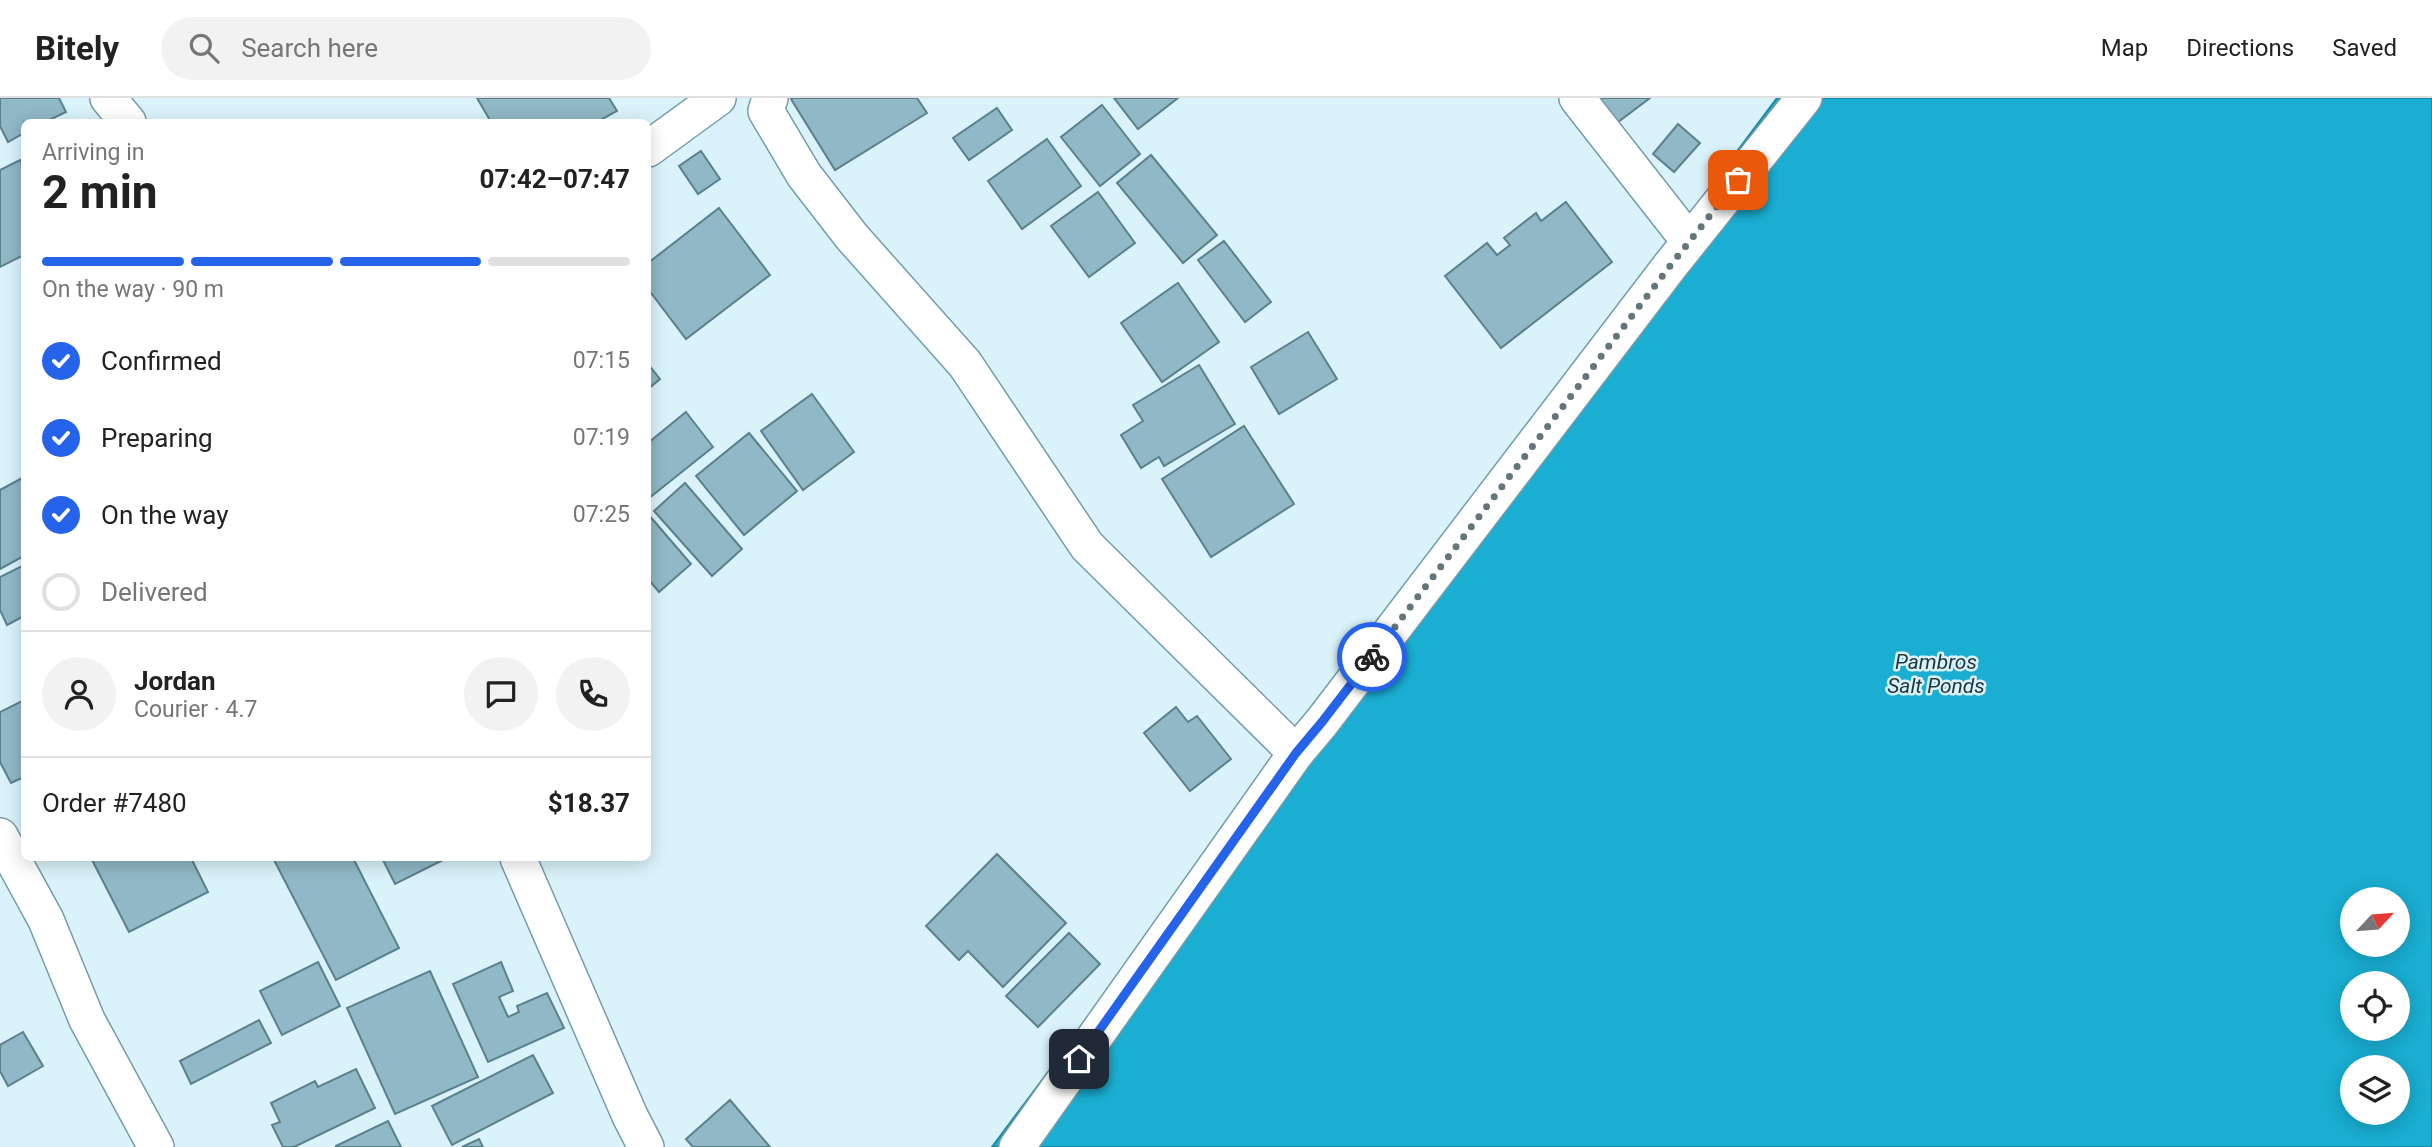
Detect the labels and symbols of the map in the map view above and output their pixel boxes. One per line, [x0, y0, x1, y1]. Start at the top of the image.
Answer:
pin [1708, 150, 1768, 210]
courier [1337, 622, 1407, 692]
water label: Pambros Salt Ponds [1887, 650, 1985, 698]
north arrow [2340, 887, 2410, 957]
pin [1049, 1029, 1109, 1089]

